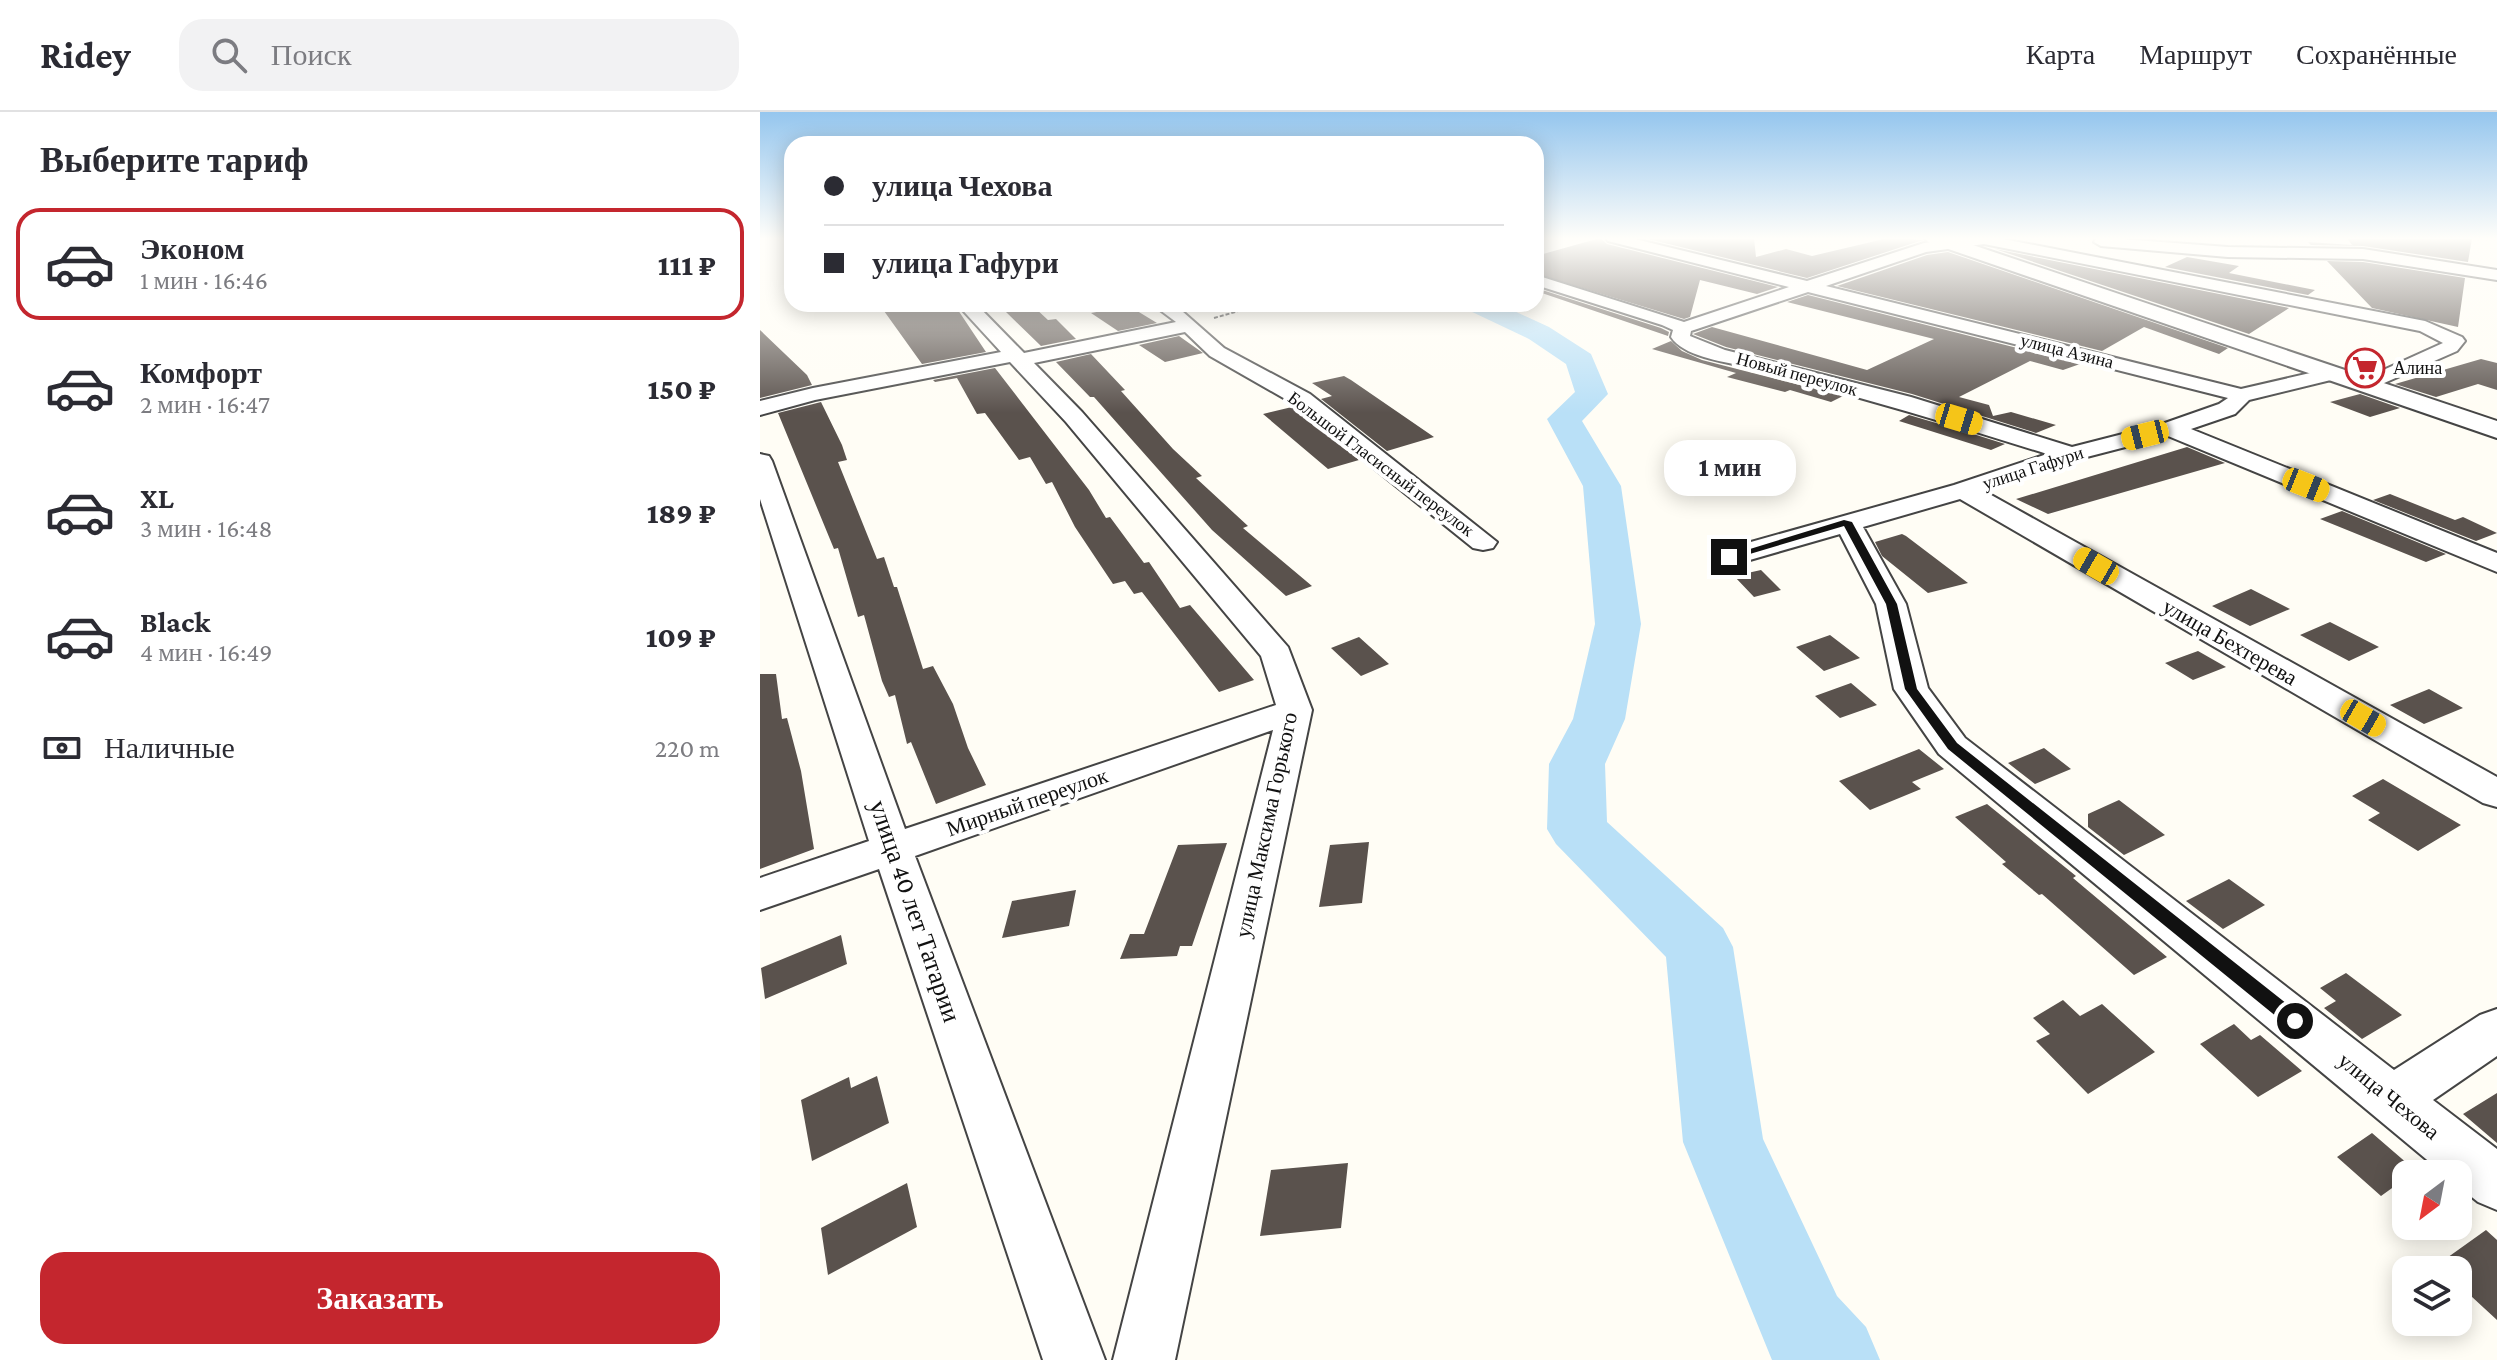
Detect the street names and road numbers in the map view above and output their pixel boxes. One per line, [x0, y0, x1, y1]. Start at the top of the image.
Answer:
street label: улица Азина [2018, 330, 2116, 372]
street label: Новый переулок [1734, 348, 1860, 400]
street label: Большой Гласисный переулок [1284, 388, 1478, 541]
street label: улица Гафури [1980, 442, 2086, 494]
street label: улица Бехтерева [2158, 593, 2302, 691]
street label: улица Максима Горького [1230, 710, 1302, 940]
street label: Мирный переулок [943, 763, 1111, 841]
street label: улица 40 лет Татарии [863, 796, 967, 1026]
street label: улица Чехова [2333, 1048, 2445, 1145]

